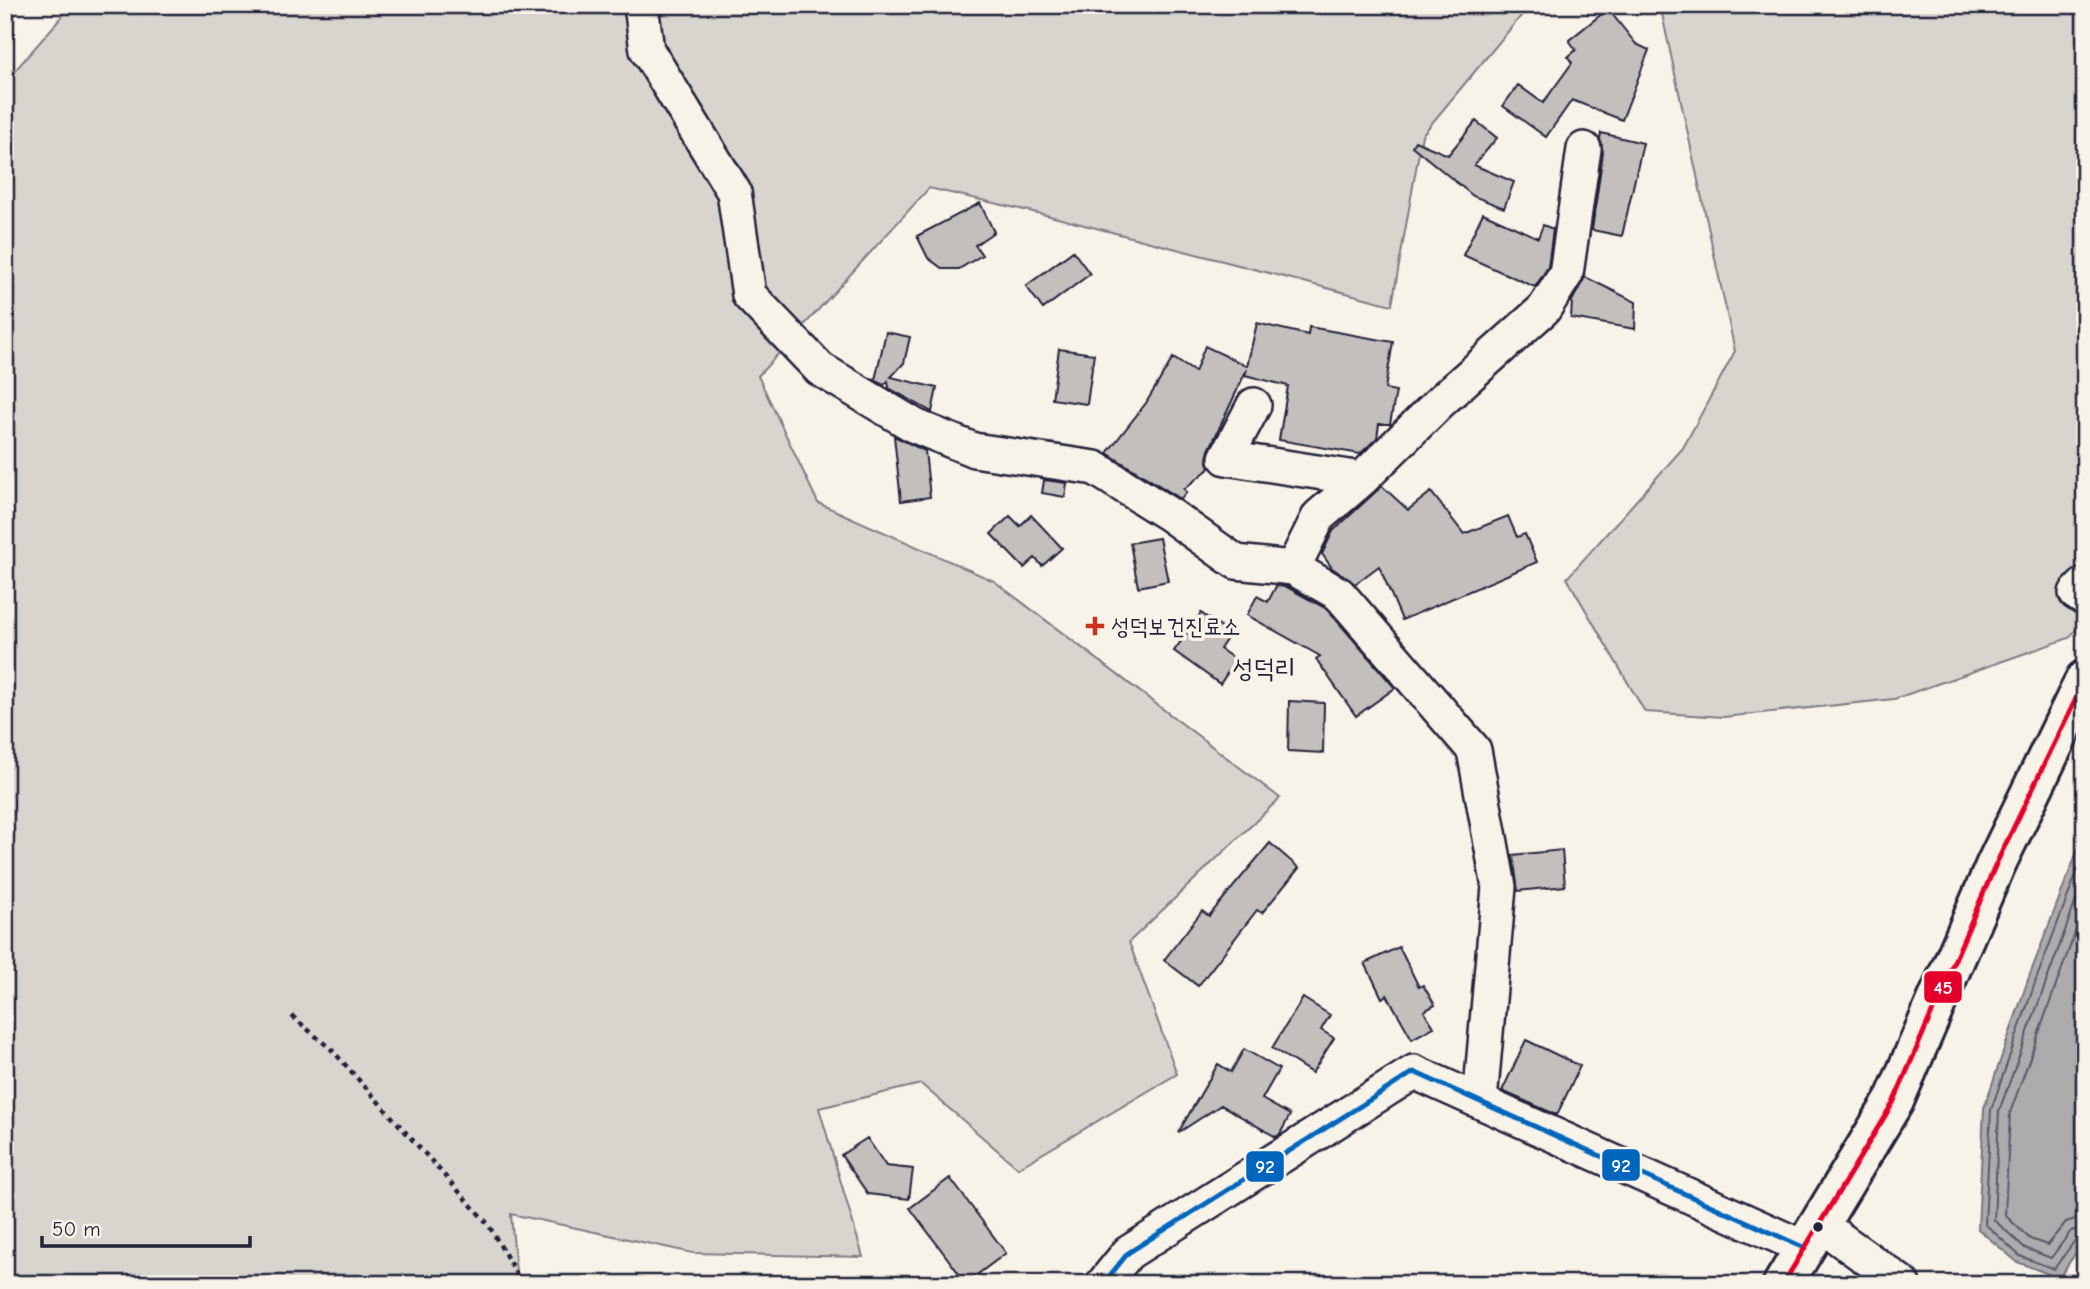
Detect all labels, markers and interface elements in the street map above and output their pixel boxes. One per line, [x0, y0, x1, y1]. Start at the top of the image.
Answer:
place label: 성덕보건진료소 [1111, 613, 1241, 640]
marker: 성덕보건진료소 [1085, 616, 1105, 636]
district label: 성덕리 [1233, 654, 1295, 684]
line badge: 45 [1923, 970, 1963, 1004]
text: 45 [1933, 977, 1953, 999]
line badge: 92 [1601, 1148, 1641, 1182]
line badge: 92 [1245, 1150, 1285, 1183]
text: 92 [1611, 1155, 1631, 1177]
text: 92 [1255, 1156, 1275, 1178]
scale bar [42, 1205, 250, 1249]
text: 50 m [52, 1217, 101, 1241]
unlabelled marker [1811, 1220, 1825, 1234]

